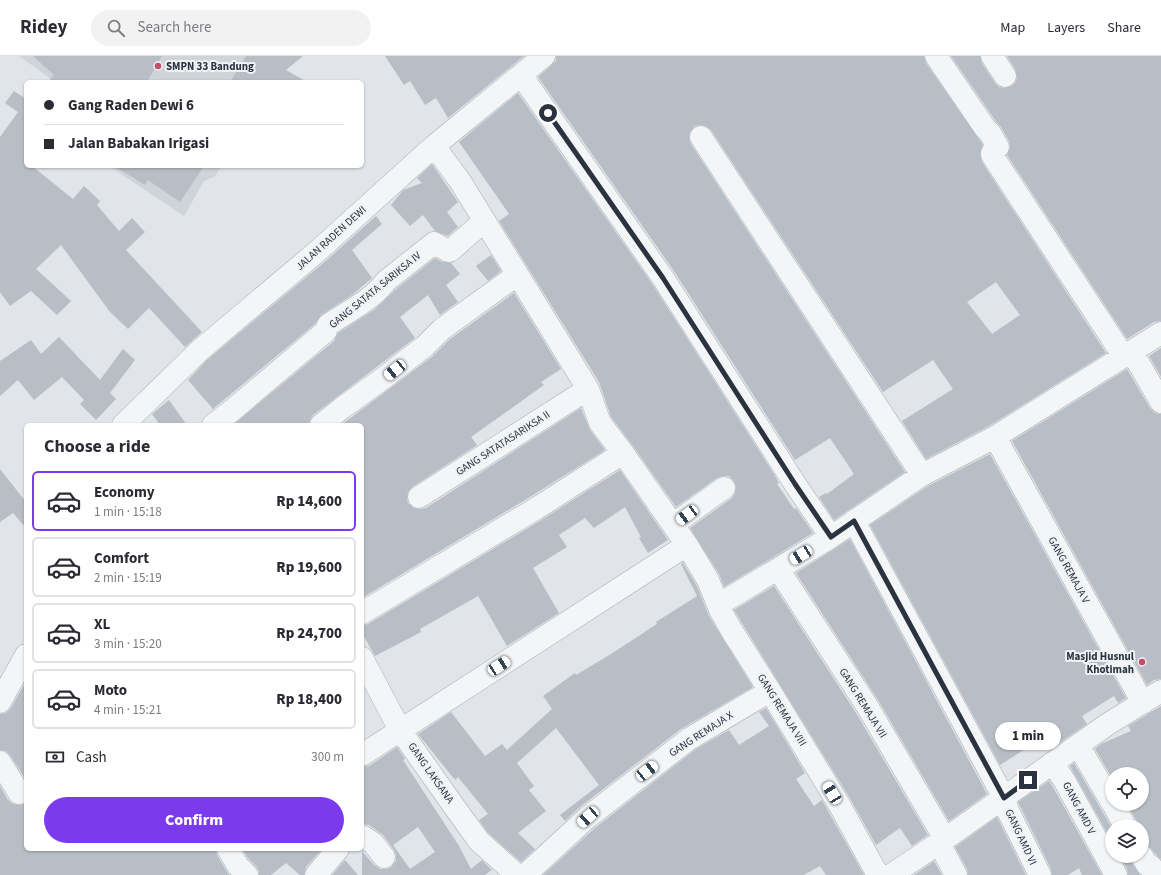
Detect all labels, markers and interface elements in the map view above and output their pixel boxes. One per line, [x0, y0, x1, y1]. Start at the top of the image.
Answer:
search box [91, 10, 371, 46]
text: Ridey [20, 14, 67, 41]
icon: search [105, 17, 127, 39]
text: Search here [137, 17, 211, 38]
text: Map [1000, 18, 1025, 38]
text: Layers [1047, 18, 1085, 38]
text: Share [1107, 18, 1141, 38]
place label: SMPN 33 Bandung [166, 59, 254, 74]
marker: SMPN 33 Bandung [153, 61, 163, 71]
text: Gang Raden Dewi 6 [68, 95, 194, 116]
route start [539, 104, 557, 122]
text: Jalan Babakan Irigasi [68, 133, 209, 154]
street label: JALAN RADEN DEWI [293, 202, 369, 274]
street label: GANG SATATA SARIKSA IV [326, 248, 424, 332]
car [382, 358, 408, 382]
street label: GANG SATATASARIKSA II [453, 407, 553, 479]
text: Choose a ride [44, 434, 150, 459]
text: Economy [94, 482, 155, 503]
icon: car [46, 483, 82, 519]
text: Rp 14,600 [276, 491, 342, 512]
text: 1 min · 15:18 [94, 503, 162, 521]
car [674, 503, 700, 527]
street label: GANG REMAJA V [1045, 534, 1094, 606]
car [788, 544, 814, 566]
text: Comfort [94, 548, 149, 569]
icon: car [46, 549, 82, 585]
text: Rp 19,600 [276, 557, 342, 578]
text: 2 min · 15:19 [94, 569, 162, 587]
text: XL [94, 614, 110, 635]
icon: car [46, 615, 82, 651]
text: Rp 24,700 [276, 623, 342, 644]
text: 3 min · 15:20 [94, 635, 162, 653]
place label: Masjid Husnul Khotimah [1066, 649, 1135, 677]
car [486, 654, 512, 678]
marker: Masjid Husnul Khotimah [1137, 657, 1147, 667]
street label: GANG REMAJA VII [836, 665, 890, 741]
street label: GANG REMAJA VIII [754, 671, 810, 749]
text: Moto [94, 680, 127, 701]
icon: car [46, 681, 82, 717]
text: Rp 18,400 [276, 689, 342, 710]
text: 4 min · 15:21 [94, 701, 162, 719]
street label: GANG REMAJA X [666, 707, 736, 760]
callout: 1 min [995, 722, 1061, 750]
text: 1 min [1012, 727, 1044, 745]
street label: GANG LAKSANA [404, 739, 458, 807]
icon: cash [44, 746, 66, 768]
text: Cash [76, 747, 107, 768]
text: 300 m [311, 748, 344, 766]
car [634, 759, 660, 783]
map controls [1105, 767, 1149, 863]
button: locate [1105, 767, 1149, 811]
route end [1019, 771, 1037, 789]
street label: GANG AMD V [1059, 779, 1099, 837]
car [821, 780, 843, 806]
button: Confirm [44, 797, 344, 843]
car [575, 805, 601, 829]
street label: GANG AMD VI [1001, 806, 1041, 868]
button: layers [1105, 819, 1149, 863]

